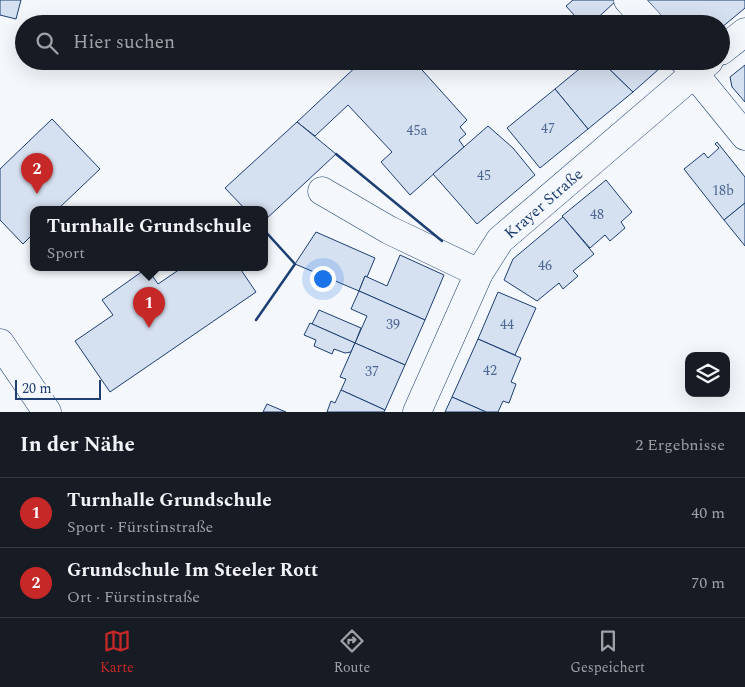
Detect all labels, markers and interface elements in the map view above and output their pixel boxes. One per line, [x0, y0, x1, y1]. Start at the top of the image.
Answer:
search box [15, 15, 730, 70]
text: Hier suchen [73, 28, 175, 57]
icon: search [33, 29, 61, 57]
house number: 47 [541, 118, 555, 139]
house number: 45a [407, 120, 428, 141]
pin: 2 [21, 153, 53, 194]
street label: Krayer Straße [499, 163, 588, 245]
house number: 45 [477, 165, 491, 186]
house number: 18b [712, 180, 734, 201]
house number: 48 [590, 204, 604, 225]
popup [30, 206, 268, 271]
text: Turnhalle Grundschule [47, 212, 251, 241]
text: Sport [47, 241, 85, 265]
house number: 46 [538, 255, 552, 276]
your location [310, 266, 336, 292]
pin: 1 [133, 287, 165, 328]
house number: 39 [386, 314, 400, 335]
house number: 44 [500, 314, 514, 335]
map controls [685, 352, 730, 397]
button: layers [685, 352, 730, 397]
house number: 42 [483, 360, 497, 381]
house number: 37 [365, 361, 379, 382]
scale bar [15, 377, 101, 400]
text: 20 m [22, 378, 52, 399]
text: In der Nähe [20, 429, 135, 461]
text: 2 Ergebnisse [635, 433, 725, 457]
text: Turnhalle Grundschule [67, 486, 272, 515]
text: 1 [32, 501, 40, 525]
text: 40 m [691, 501, 725, 525]
text: Sport · Fürstinstraße [67, 515, 213, 539]
text: Grundschule Im Steeler Rott [67, 556, 318, 585]
text: 2 [32, 571, 40, 595]
text: 70 m [691, 571, 725, 595]
text: Ort · Fürstinstraße [67, 585, 200, 609]
tab: Karte [100, 627, 134, 678]
tab: Route [334, 627, 370, 678]
tab: Gespeichert [570, 627, 645, 678]

